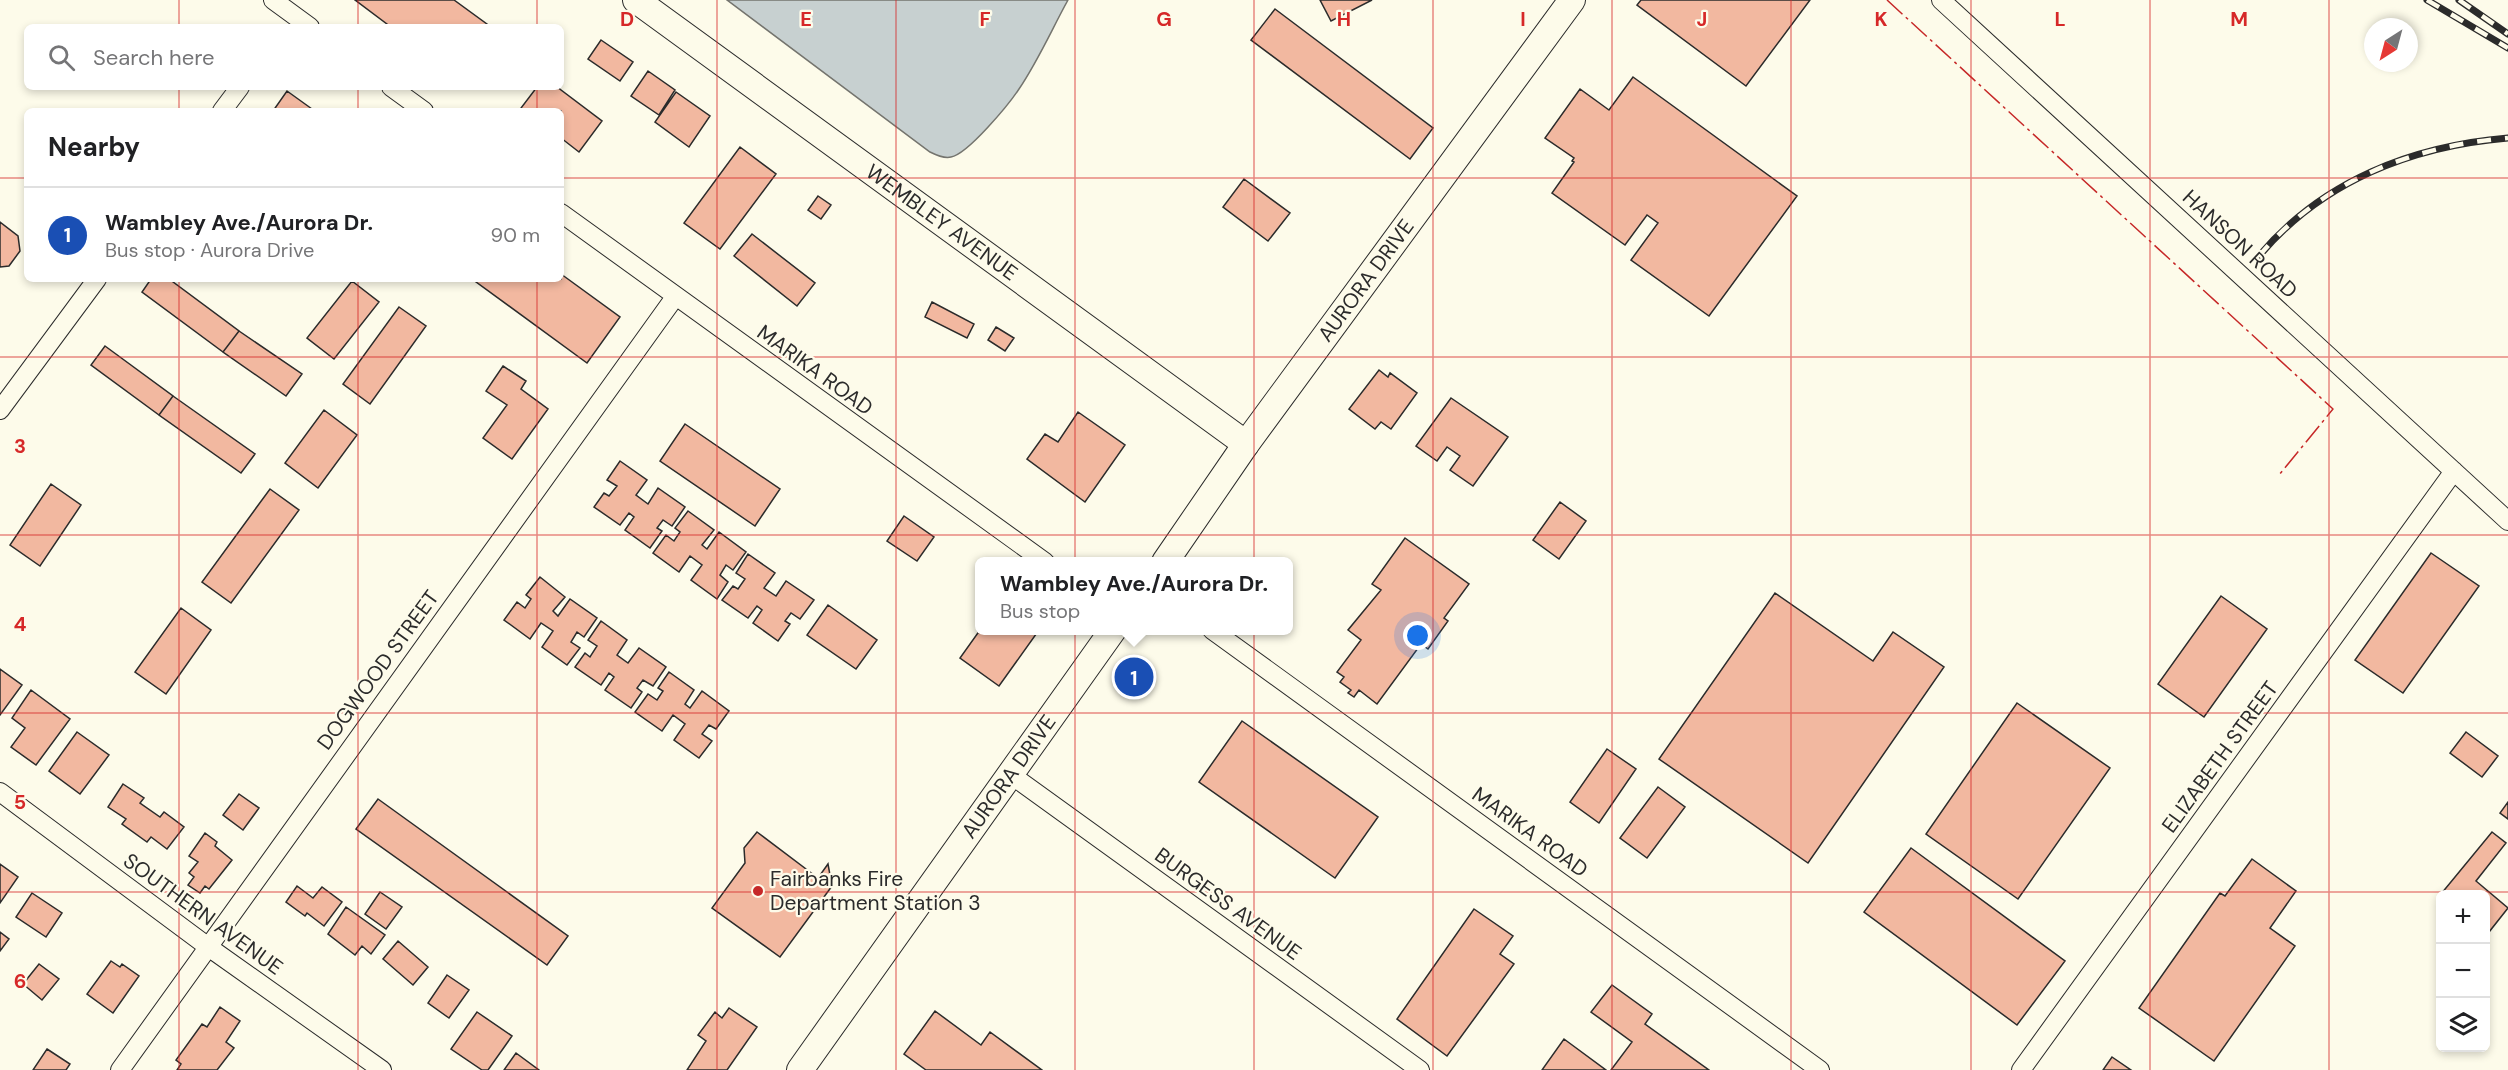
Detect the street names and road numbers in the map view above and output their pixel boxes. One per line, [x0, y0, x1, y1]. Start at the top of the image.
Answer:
street label: WEMBLEY AVENUE [860, 158, 1023, 287]
street label: HANSON ROAD [2177, 184, 2303, 304]
street label: AURORA DRIVE [1312, 213, 1420, 347]
street label: MARIKA ROAD [751, 318, 879, 422]
street label: DOGWOOD STREET [311, 585, 445, 755]
street label: ELIZABETH STREET [2155, 675, 2285, 838]
street label: AURORA DRIVE [955, 709, 1062, 844]
street label: MARIKA ROAD [1466, 780, 1594, 884]
street label: BURGESS AVENUE [1149, 841, 1307, 967]
street label: SOUTHERN AVENUE [118, 847, 288, 981]

